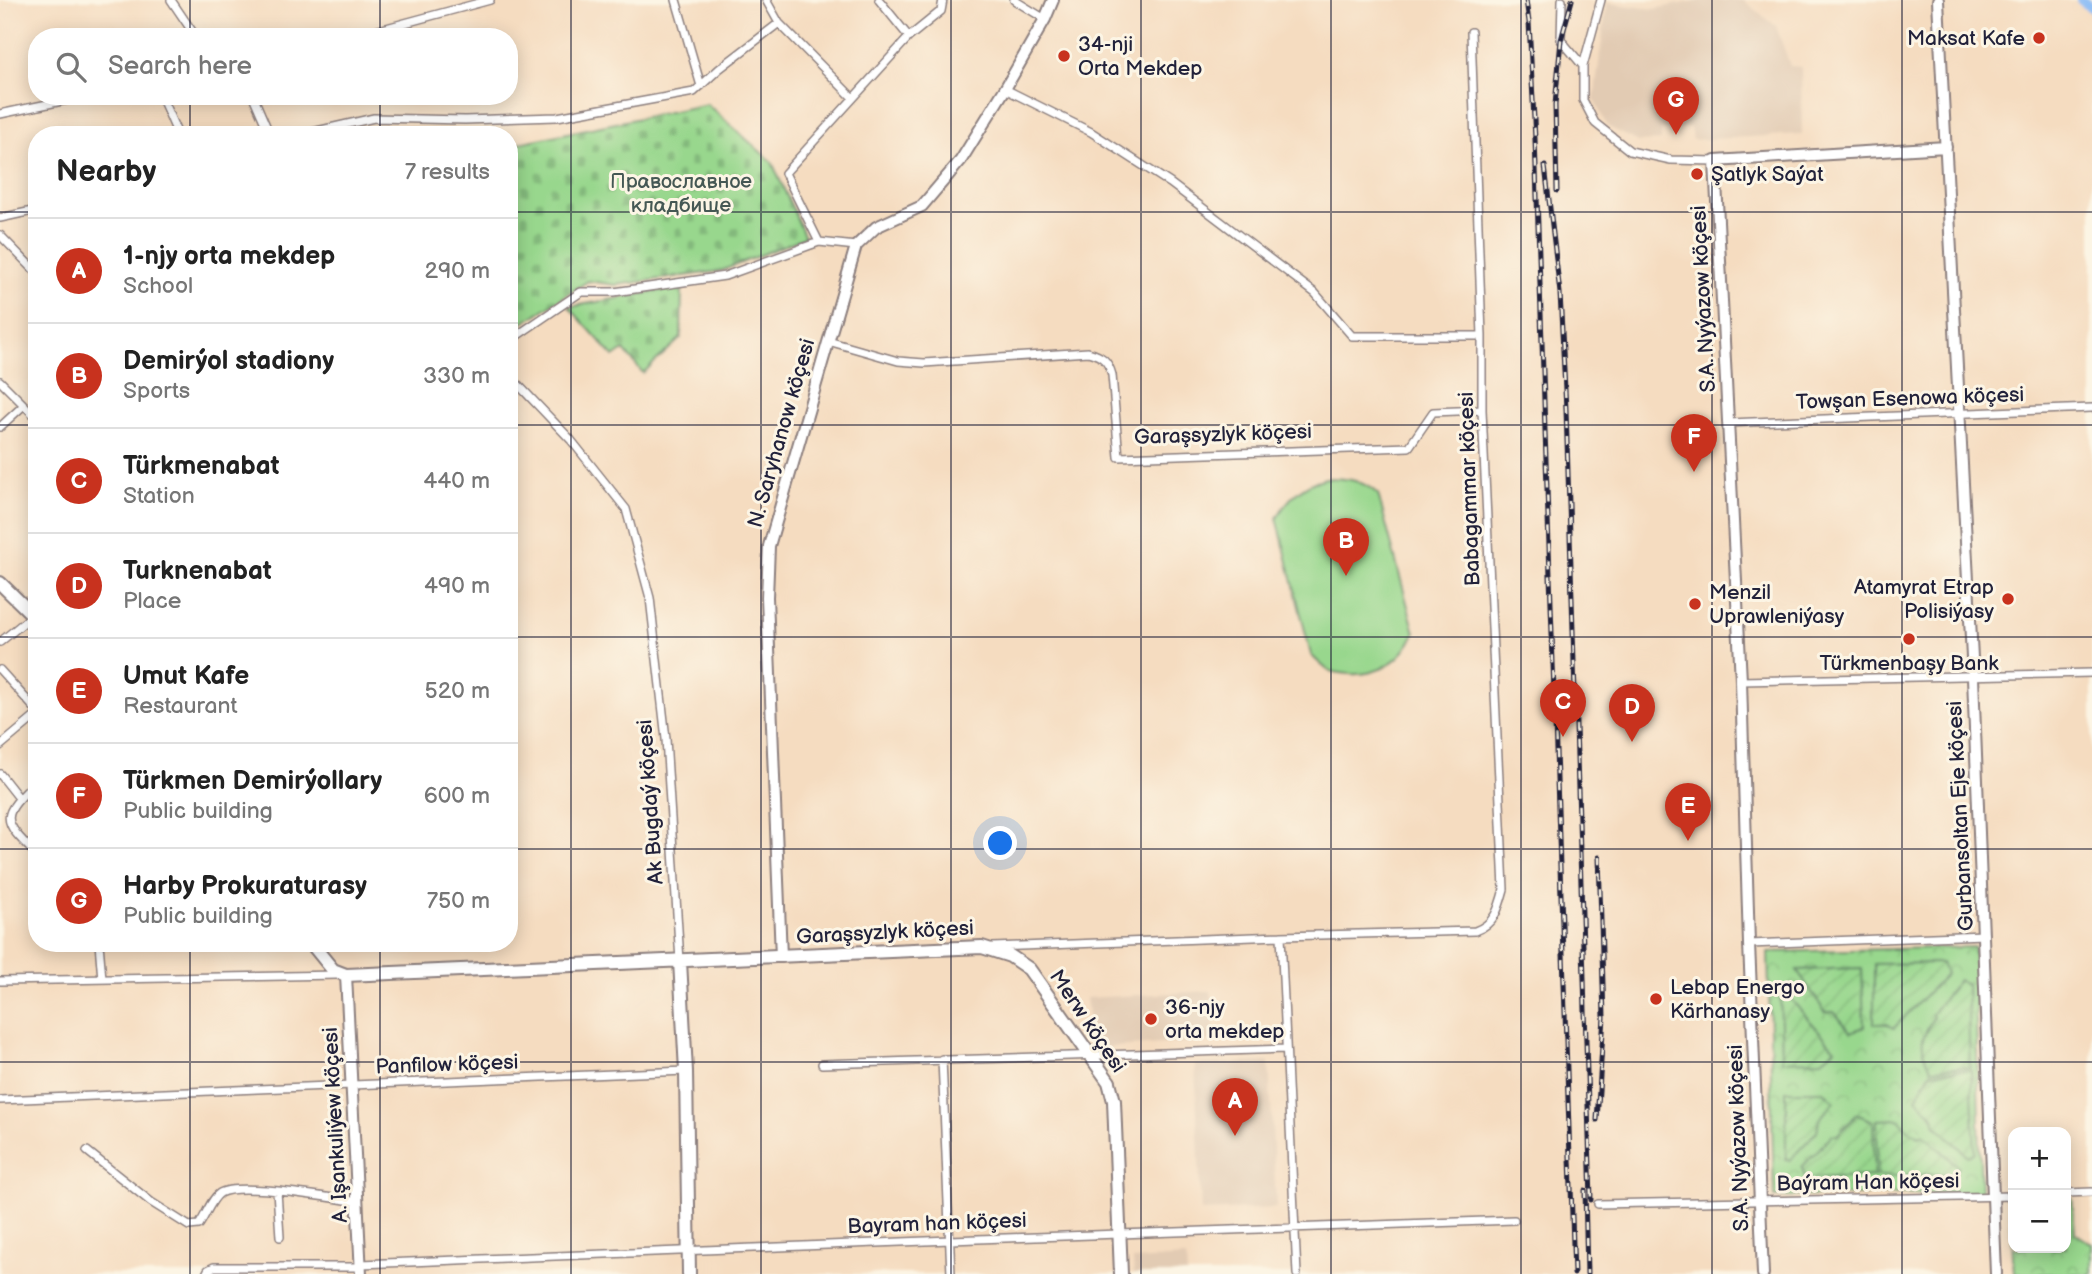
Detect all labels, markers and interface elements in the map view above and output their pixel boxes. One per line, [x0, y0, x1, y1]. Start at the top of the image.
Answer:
place label: Maksat Kafe [1907, 26, 2025, 51]
search box [28, 28, 518, 105]
marker: Maksat Kafe [2031, 30, 2047, 46]
place label: 34-nji Orta Mekdep [1078, 32, 1202, 81]
icon: search [52, 48, 90, 86]
marker: 34-nji Orta Mekdep [1056, 48, 1072, 64]
text: Search here [108, 51, 252, 82]
pin: G [1653, 77, 1699, 135]
text: Nearby [56, 154, 156, 190]
text: 7 results [405, 158, 490, 186]
place label: Şatlyk Saýat [1711, 162, 1824, 187]
marker: Şatlyk Saýat [1689, 166, 1705, 182]
park label: Православное кладбище [610, 169, 752, 218]
street label: S.A. Nyýazow köçesi [1686, 205, 1721, 393]
text: 1-njy orta mekdep [123, 241, 335, 272]
text: A [72, 257, 86, 285]
text: 290 m [424, 257, 490, 285]
text: School [123, 272, 193, 300]
street label: N. Saryhanow köçesi [743, 336, 820, 531]
text: Demirýol stadiony [123, 346, 334, 377]
text: B [71, 362, 87, 390]
text: 330 m [423, 362, 490, 390]
text: Sports [123, 377, 190, 405]
street label: Towşan Esenowa köçesi [1795, 382, 2025, 415]
street label: Babagammar köçesi [1454, 391, 1485, 587]
pin: F [1671, 414, 1717, 472]
street label: Garaşsyzlyk köçesi [1134, 419, 1312, 450]
text: Türkmenabat [123, 451, 279, 482]
text: C [71, 467, 87, 495]
text: 440 m [423, 467, 490, 495]
text: Station [123, 482, 195, 510]
pin: B [1323, 518, 1369, 576]
text: Turknenabat [123, 556, 272, 587]
text: D [71, 572, 87, 600]
text: 490 m [424, 572, 490, 600]
place label: Atamyrat Etrap Polisiýasy [1854, 575, 1994, 624]
place label: Menzil Uprawleniýasy [1709, 580, 1845, 629]
text: Place [123, 587, 181, 615]
marker: Atamyrat Etrap Polisiýasy [2000, 591, 2016, 607]
marker: Menzil Uprawleniýasy [1687, 596, 1703, 612]
marker: Türkmenbaşy Bank [1901, 631, 1917, 647]
place label: Türkmenbaşy Bank [1819, 651, 1999, 676]
text: Umut Kafe [123, 661, 249, 692]
text: E [72, 677, 86, 705]
text: 520 m [424, 677, 490, 705]
pin: C [1540, 679, 1586, 737]
pin: D [1609, 684, 1655, 742]
text: Restaurant [123, 692, 237, 720]
street label: Gurbansoltan Eje köçesi [1942, 700, 1979, 932]
street label: Ak Bugdaý köçesi [632, 719, 669, 885]
text: Türkmen Demirýollary [123, 766, 382, 797]
text: F [72, 782, 86, 810]
text: 600 m [424, 782, 490, 810]
pin: E [1665, 783, 1711, 841]
text: Public building [123, 797, 273, 825]
your location [983, 826, 1017, 860]
text: Harby Prokuraturasy [123, 871, 367, 902]
text: G [71, 887, 87, 915]
text: 750 m [427, 887, 490, 915]
text: Public building [123, 902, 273, 930]
street label: Garaşsyzlyk köçesi [795, 915, 975, 950]
street label: Merw köçesi [1044, 965, 1131, 1077]
place label: Lebap Energo Kärhanasy [1670, 975, 1805, 1024]
marker: Lebap Energo Kärhanasy [1648, 991, 1664, 1007]
place label: 36-njy orta mekdep [1165, 995, 1285, 1044]
marker: 36-njy orta mekdep [1143, 1011, 1159, 1027]
street label: A. Işankuliýew köçesi [318, 1027, 353, 1223]
street label: S.A. Nyýazow köçesi [1723, 1044, 1754, 1232]
street label: Panfilow köçesi [375, 1050, 519, 1079]
pin: A [1212, 1078, 1258, 1136]
map controls [2008, 1127, 2071, 1253]
button: + [2008, 1127, 2071, 1190]
street label: Baýram Han köçesi [1776, 1168, 1960, 1197]
button: − [2008, 1190, 2071, 1253]
street label: Bayram han köçesi [847, 1208, 1027, 1239]

